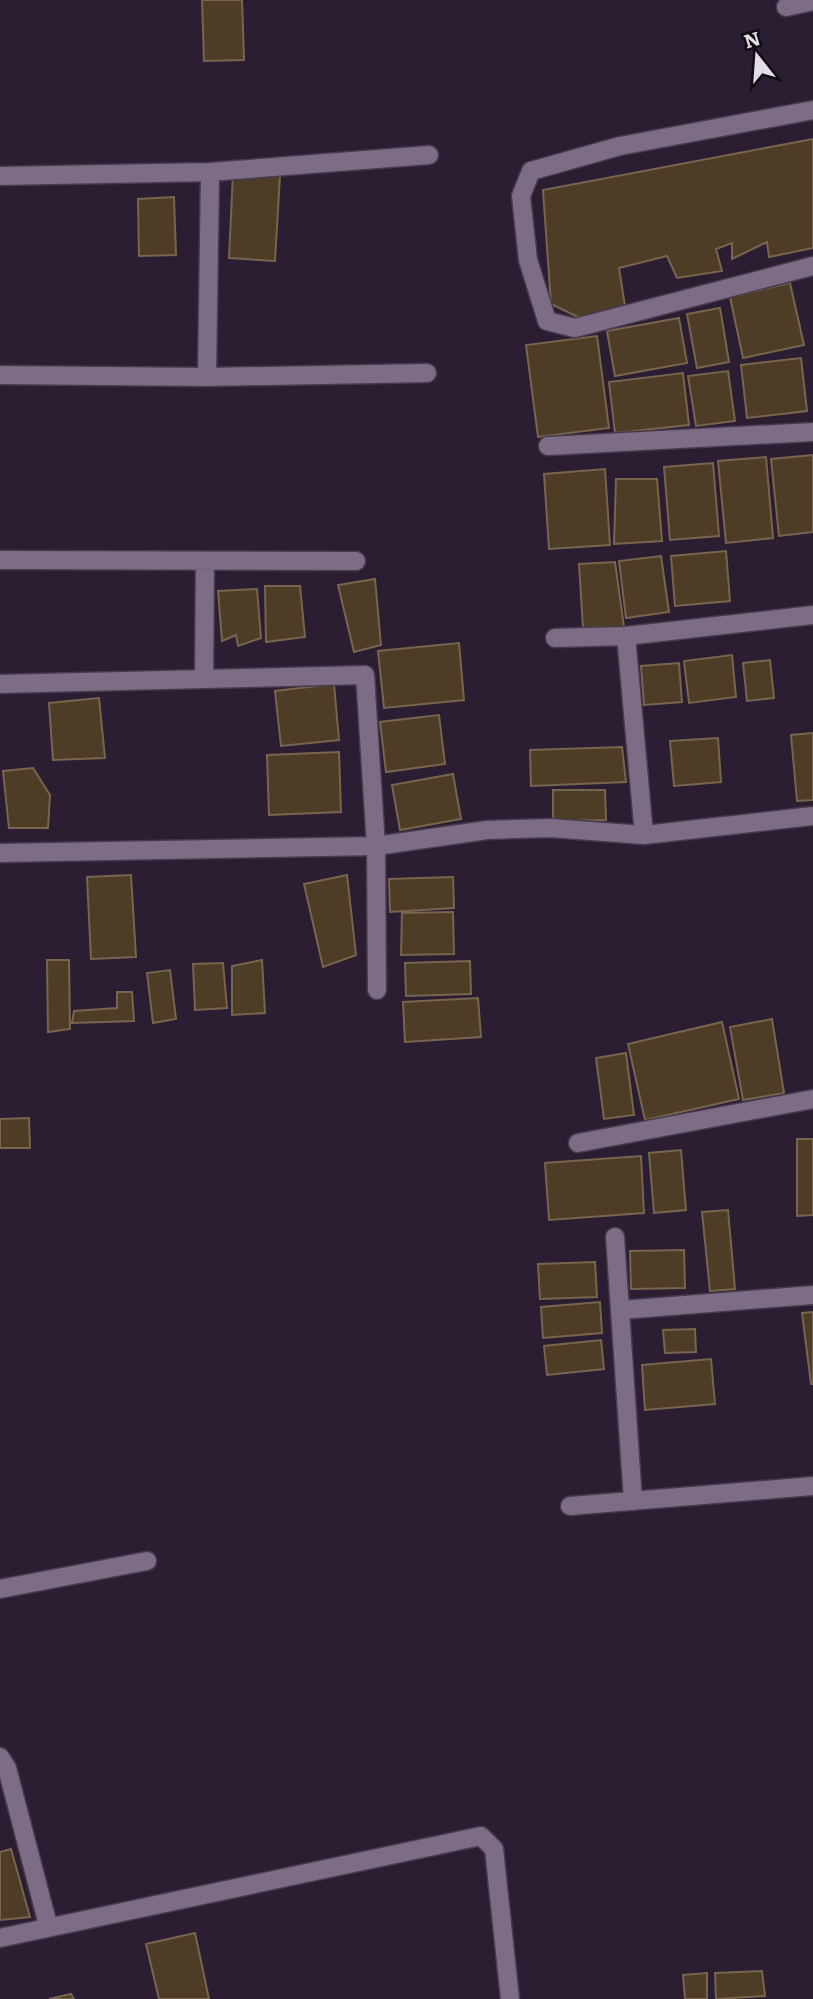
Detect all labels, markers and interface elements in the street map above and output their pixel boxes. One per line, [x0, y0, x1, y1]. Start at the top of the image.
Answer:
north arrow [722, 21, 792, 91]
text: N [740, 23, 764, 55]

